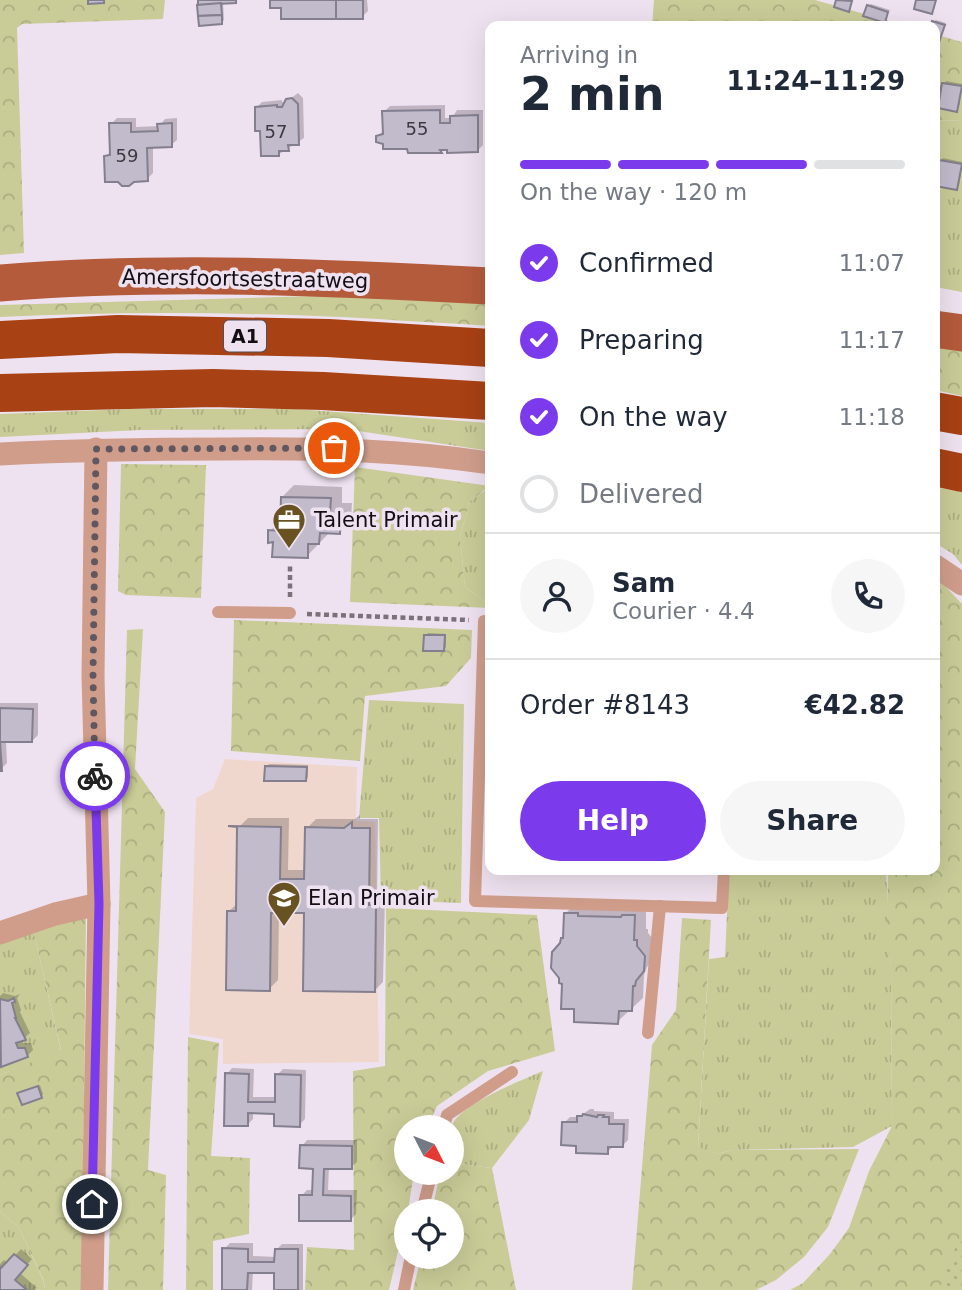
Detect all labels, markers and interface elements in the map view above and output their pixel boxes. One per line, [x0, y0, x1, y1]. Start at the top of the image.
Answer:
text: Arriving in [520, 42, 638, 68]
text: 11:24–11:29 [726, 66, 905, 96]
text: 2 min [520, 67, 664, 121]
house number: 55 [406, 118, 428, 139]
house number: 57 [265, 121, 287, 142]
house number: 59 [116, 145, 138, 166]
text: On the way · 120 m [520, 179, 747, 205]
icon: check [520, 244, 558, 282]
text: Confirmed [579, 248, 714, 278]
text: 11:07 [839, 250, 905, 276]
street label: Amersfoortsestraatweg [122, 265, 368, 293]
road number: A1 [224, 320, 266, 352]
icon: check [520, 321, 558, 359]
text: Preparing [579, 325, 704, 355]
text: 11:17 [839, 327, 905, 353]
icon: check [520, 398, 558, 436]
text: On the way [579, 402, 728, 432]
text: 11:18 [839, 404, 905, 430]
pin [304, 418, 364, 478]
icon: bag [315, 429, 353, 467]
text: Delivered [579, 479, 703, 509]
office icon: Talent Primair [270, 501, 308, 550]
place label: Talent Primair [313, 508, 458, 532]
button: person [520, 559, 594, 633]
button: phone [831, 559, 905, 633]
text: Sam [612, 568, 675, 598]
text: Courier · 4.4 [612, 598, 755, 624]
text: Order #8143 [520, 690, 690, 720]
text: €42.82 [805, 690, 905, 720]
courier [60, 741, 130, 811]
icon: bike [76, 757, 114, 795]
button: Help [520, 781, 706, 861]
button: Share [720, 781, 905, 861]
school or university icon: Elan Primair [265, 879, 303, 928]
place label: Elan Primair [308, 886, 435, 910]
north arrow [394, 1115, 464, 1185]
map controls [394, 1115, 464, 1269]
pin [62, 1174, 122, 1234]
icon: home [73, 1185, 111, 1223]
button: locate [394, 1199, 464, 1269]

